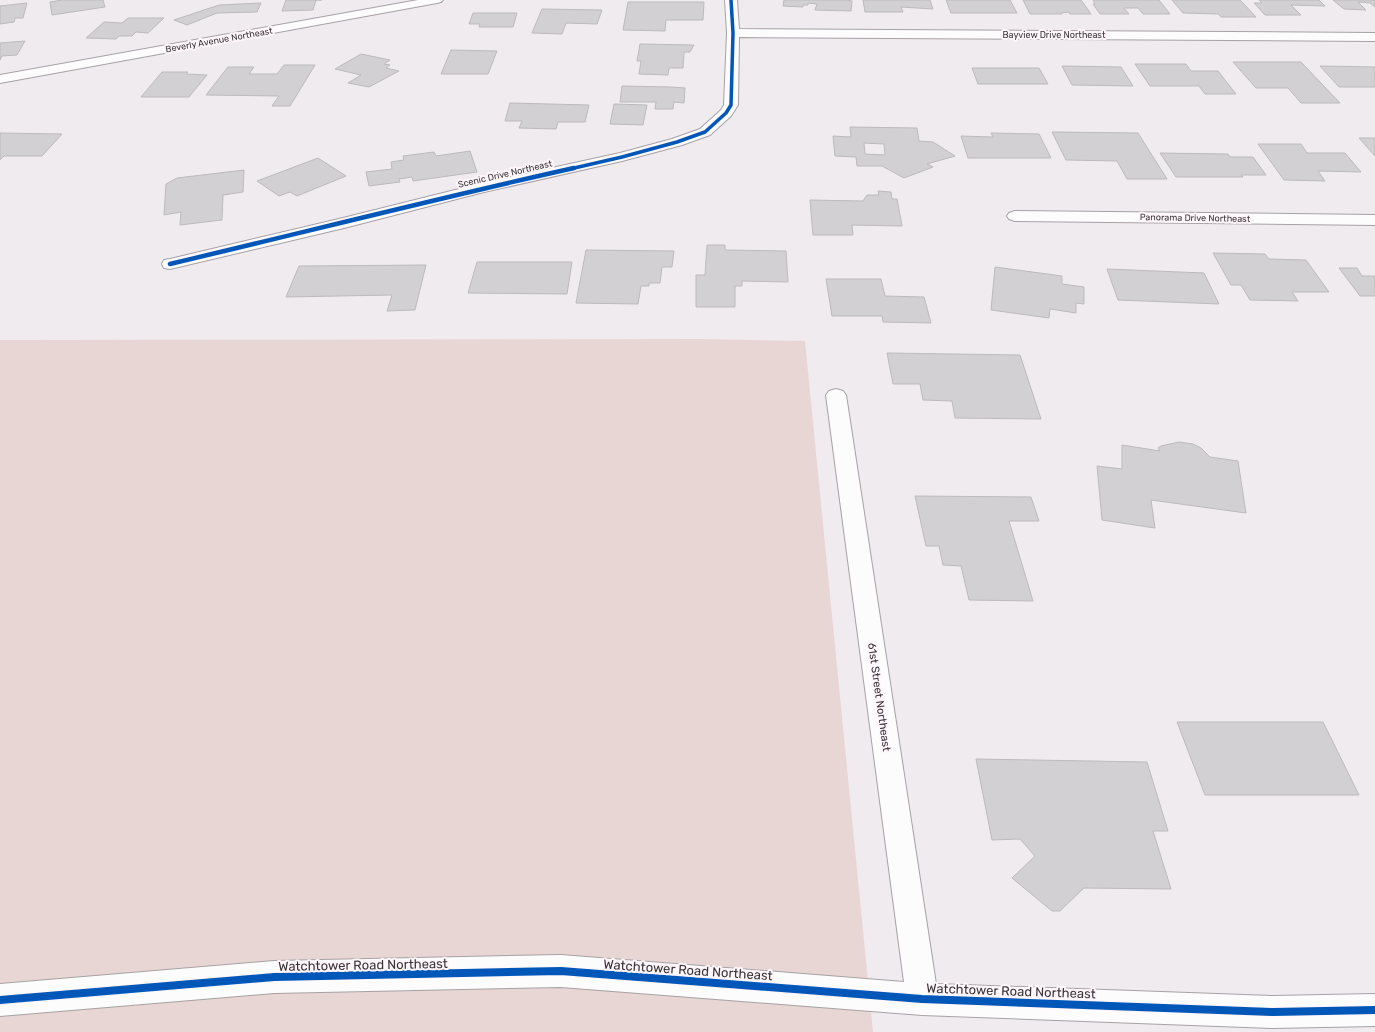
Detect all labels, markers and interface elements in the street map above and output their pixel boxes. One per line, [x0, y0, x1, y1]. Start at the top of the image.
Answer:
street label: Beverly Avenue Northeast [165, 26, 274, 54]
street label: Bayview Drive Northeast [1003, 30, 1106, 40]
street label: Scenic Drive Northeast [457, 158, 553, 190]
street label: Panorama Drive Northeast [1140, 212, 1251, 224]
street label: 61st Street Northeast [865, 642, 893, 753]
street label: Watchtower Road Northeast [278, 956, 448, 974]
street label: Watchtower Road Northeast [603, 957, 773, 983]
street label: Watchtower Road Northeast [926, 981, 1096, 1001]

